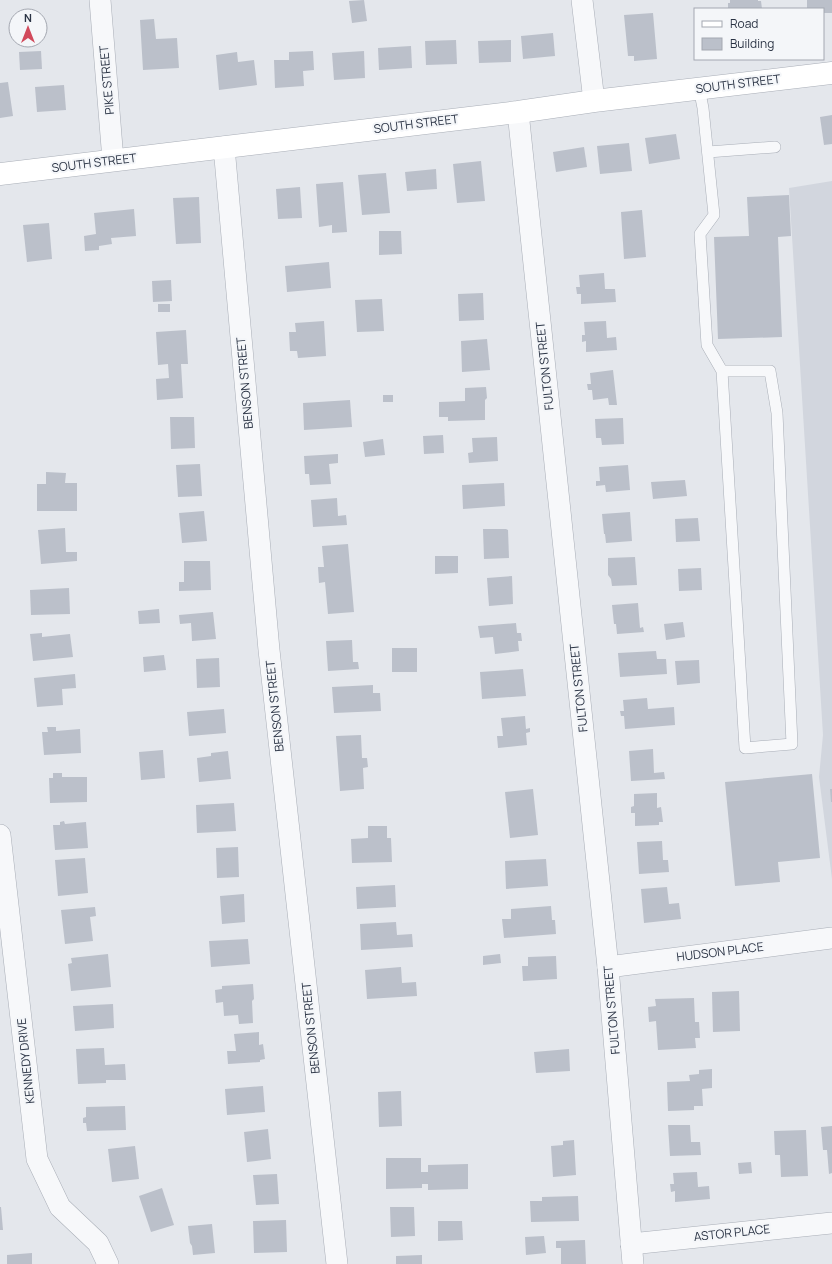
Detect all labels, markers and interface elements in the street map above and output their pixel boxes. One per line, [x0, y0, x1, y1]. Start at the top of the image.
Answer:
north arrow [8, 8, 48, 48]
legend [694, 8, 824, 60]
text: N [24, 10, 32, 25]
text: Road [730, 15, 758, 32]
text: Building [730, 35, 774, 52]
street label: PIKE STREET [95, 44, 118, 115]
street label: SOUTH STREET [695, 70, 782, 97]
street label: SOUTH STREET [373, 110, 460, 137]
street label: SOUTH STREET [51, 149, 138, 176]
street label: FULTON STREET [531, 320, 558, 411]
street label: BENSON STREET [232, 336, 257, 430]
street label: FULTON STREET [565, 642, 592, 733]
street label: BENSON STREET [261, 659, 288, 753]
street label: HUDSON PLACE [675, 938, 765, 965]
street label: FULTON STREET [599, 964, 624, 1055]
street label: BENSON STREET [297, 981, 324, 1075]
street label: KENNEDY DRIVE [13, 1017, 38, 1105]
street label: ASTOR PLACE [693, 1220, 771, 1245]

